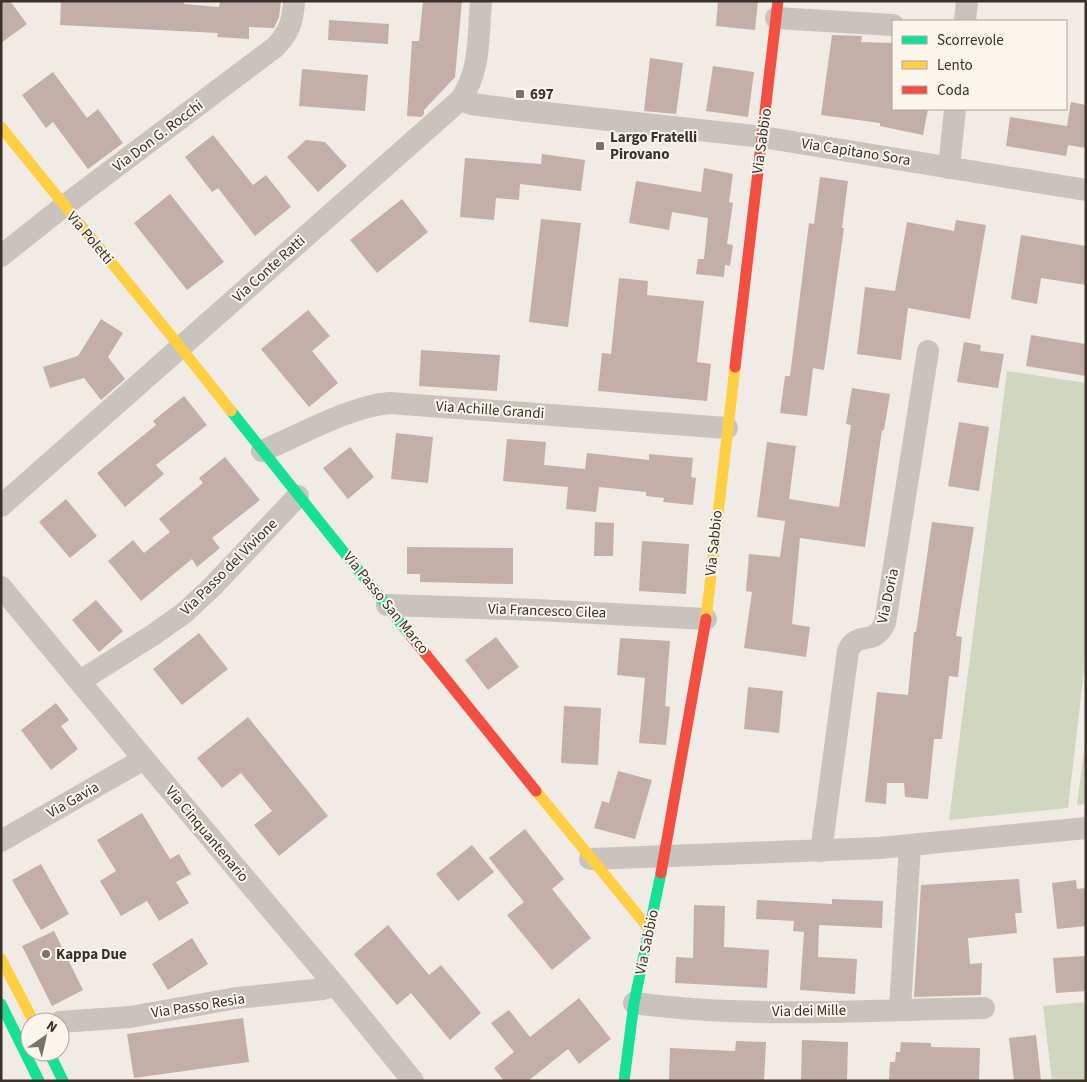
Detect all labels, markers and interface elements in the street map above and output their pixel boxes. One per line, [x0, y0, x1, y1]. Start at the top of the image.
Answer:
legend [892, 20, 1067, 110]
text: Scorrevole [937, 30, 1004, 51]
text: Lento [937, 55, 973, 76]
text: Coda [937, 80, 970, 101]
place label: 697 [530, 84, 554, 105]
marker: 697 [514, 88, 526, 100]
street label: Via Don G. Rocchi [108, 95, 208, 177]
street label: Via Sabbio [747, 107, 777, 175]
place label: Largo Fratelli Pirovano [610, 127, 697, 165]
street label: Via Capitano Sora [800, 133, 912, 171]
marker: Largo Fratelli Pirovano [594, 140, 606, 152]
street label: Via Poletti [62, 207, 118, 269]
street label: Via Conte Ratti [228, 231, 310, 307]
street label: Via Achille Grandi [435, 396, 545, 424]
street label: Via Sabbio [700, 509, 728, 577]
street label: Via Passo del Vivione [176, 514, 282, 620]
street label: Via Passo San Marco [338, 547, 434, 659]
street label: Via Doria [872, 567, 904, 625]
street label: Via Francesco Cilea [487, 598, 607, 624]
street label: Via Gavia [43, 777, 103, 823]
street label: Via Cinquantenario [160, 781, 254, 887]
street label: Via Sabbio [630, 908, 664, 976]
place label: Kappa Due [56, 944, 127, 965]
marker: Kappa Due [40, 948, 52, 960]
street label: Via Passo Resia [150, 988, 246, 1024]
street label: Via dei Mille [772, 1000, 846, 1022]
north arrow [20, 1012, 70, 1062]
text: N [42, 1016, 61, 1038]

